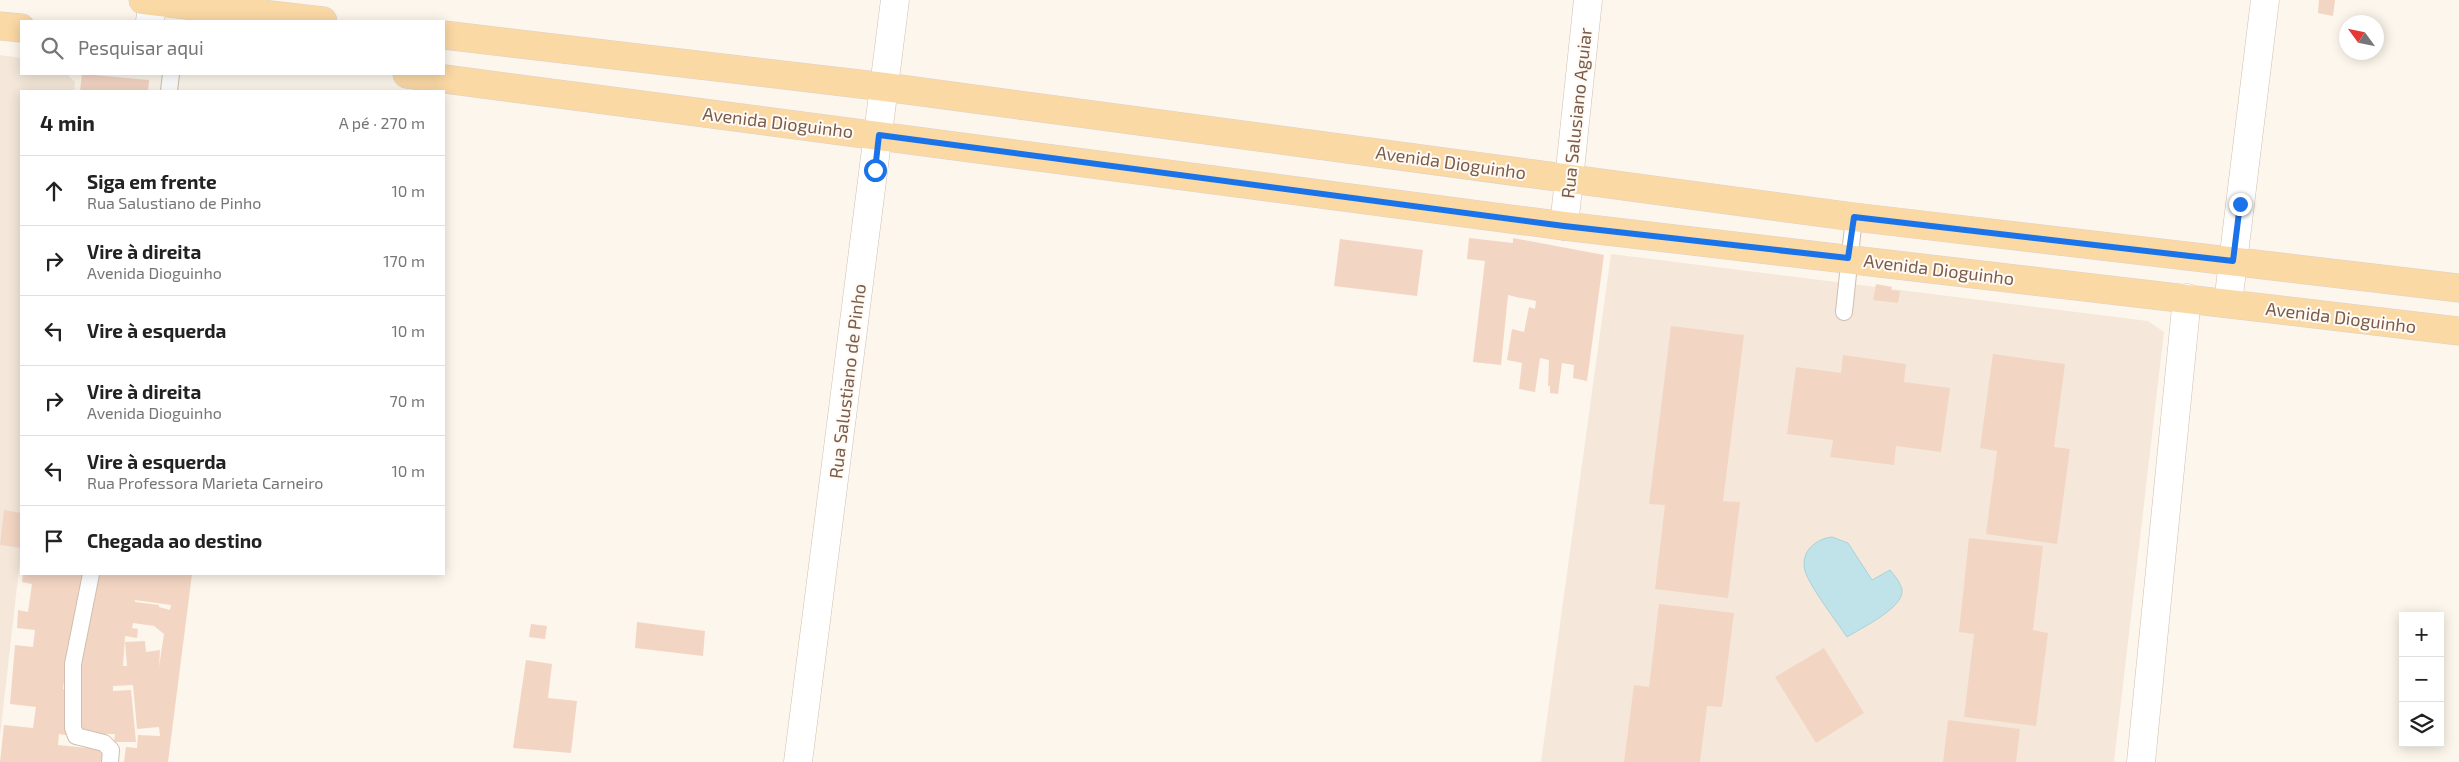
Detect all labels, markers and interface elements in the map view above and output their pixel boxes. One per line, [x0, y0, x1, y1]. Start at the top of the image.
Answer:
north arrow [2339, 15, 2384, 60]
search box [20, 20, 445, 75]
street label: Rua Salusiano Aguiar [1556, 26, 1596, 200]
icon: search [38, 34, 66, 62]
text: Pesquisar aqui [78, 36, 204, 59]
street label: Avenida Dioguinho [701, 102, 855, 142]
text: 4 min [40, 110, 95, 135]
text: A pé · 270 m [339, 113, 425, 132]
street label: Avenida Dioguinho [1374, 141, 1528, 183]
route start [864, 159, 887, 182]
text: Siga em frente [87, 170, 217, 193]
icon: ahead [40, 177, 68, 205]
text: 10 m [391, 181, 425, 200]
text: Rua Salustiano de Pinho [87, 193, 261, 212]
route end [2229, 193, 2252, 216]
text: Vire à direita [87, 240, 201, 263]
icon: right [40, 247, 68, 275]
street label: Avenida Dioguinho [1862, 249, 2016, 289]
text: 170 m [383, 251, 425, 270]
text: Avenida Dioguinho [87, 263, 222, 282]
street label: Rua Salustiano de Pinho [824, 282, 870, 480]
street label: Avenida Dioguinho [2264, 297, 2418, 337]
icon: left [40, 317, 68, 345]
text: Vire à esquerda [87, 319, 226, 342]
text: 10 m [391, 321, 425, 340]
text: Vire à direita [87, 380, 201, 403]
icon: right [40, 387, 68, 415]
text: 70 m [390, 391, 425, 410]
text: Avenida Dioguinho [87, 403, 222, 422]
text: Vire à esquerda [87, 450, 226, 473]
icon: left [40, 457, 68, 485]
text: 10 m [391, 461, 425, 480]
text: Rua Professora Marieta Carneiro [87, 473, 323, 492]
icon: arrive [40, 527, 68, 555]
text: Chegada ao destino [87, 529, 262, 552]
map controls [2399, 612, 2444, 747]
button: + [2399, 612, 2444, 657]
button: − [2399, 657, 2444, 702]
button: layers [2399, 702, 2444, 747]

